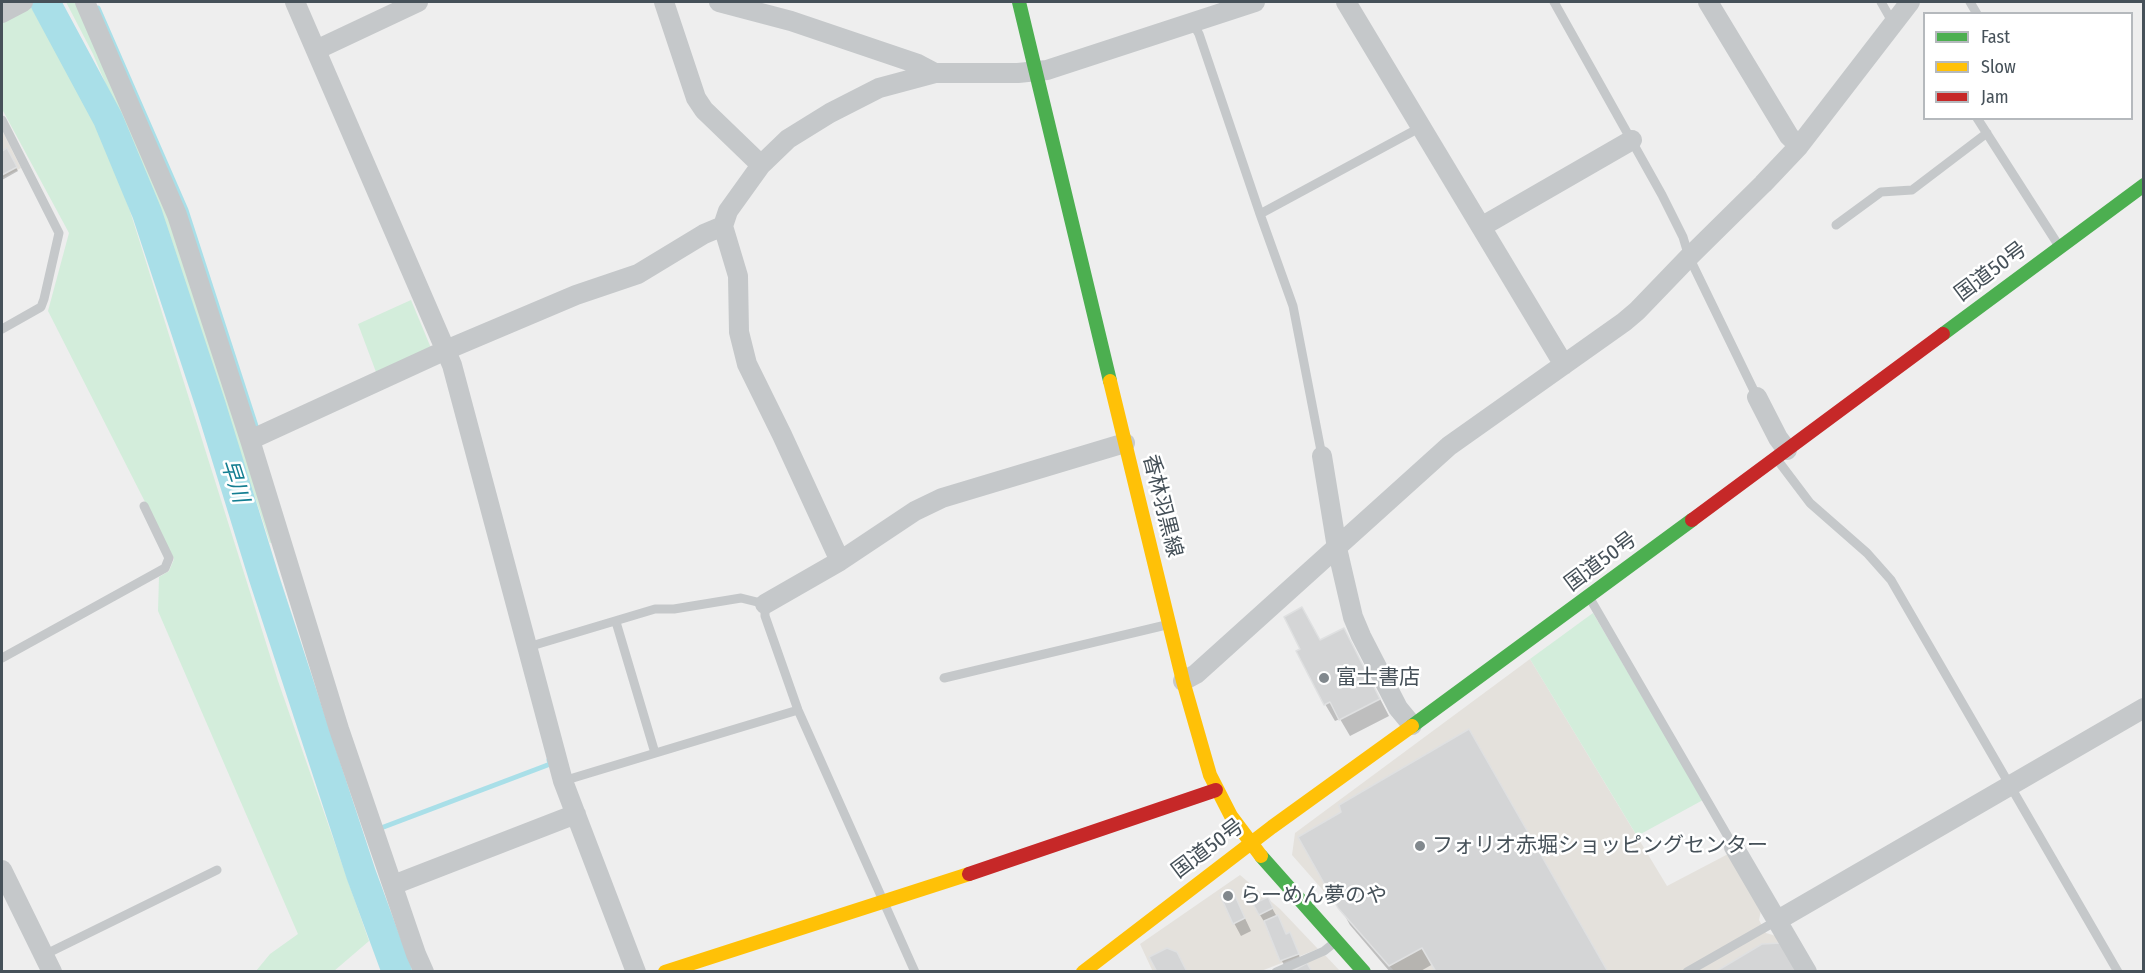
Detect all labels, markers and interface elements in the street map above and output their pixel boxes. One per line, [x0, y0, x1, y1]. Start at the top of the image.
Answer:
legend [1923, 12, 2133, 120]
text: Fast [1981, 26, 2010, 48]
text: Slow [1981, 56, 2016, 78]
text: Jam [1981, 86, 2009, 108]
street label: 国道50号 [1950, 237, 2032, 307]
street label: 香林羽黒線 [1137, 452, 1187, 560]
water label: 早川 [215, 456, 253, 506]
street label: 国道50号 [1560, 527, 1642, 597]
place label: 富士書店 [1336, 665, 1420, 691]
marker: 富士書店 [1317, 671, 1331, 685]
street label: 国道50号 [1167, 814, 1249, 884]
place label: フォリオ赤堀ショッピングセンター [1432, 833, 1768, 859]
marker: フォリオ赤堀ショッピングセンター [1413, 839, 1427, 853]
place label: らーめん夢のや [1240, 883, 1387, 909]
marker: らーめん夢のや [1221, 889, 1235, 903]

